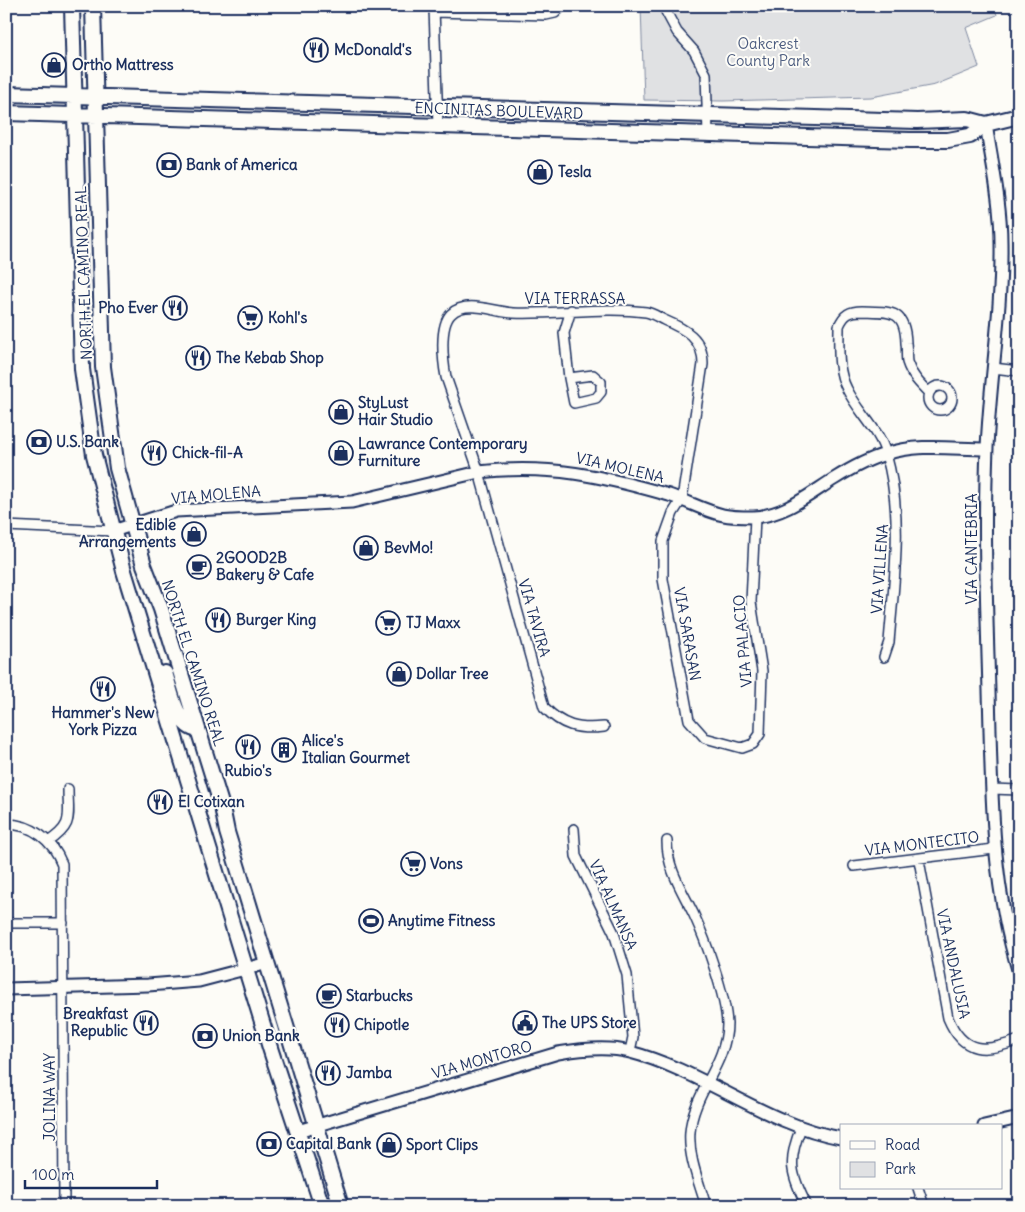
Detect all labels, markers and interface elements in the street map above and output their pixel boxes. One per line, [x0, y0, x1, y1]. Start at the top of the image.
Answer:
park label: Oakcrest County Park [726, 34, 810, 70]
restaurant icon: McDonald's [303, 37, 329, 63]
place label: McDonald's [334, 40, 412, 59]
shop icon: Ortho Mattress [41, 52, 67, 78]
place label: Ortho Mattress [72, 55, 174, 74]
street label: ENCINITAS BOULEVARD [414, 98, 584, 123]
bank icon: Bank of America [156, 152, 182, 178]
place label: Bank of America [186, 155, 298, 174]
shop icon: Tesla [527, 159, 553, 185]
place label: Tesla [558, 162, 592, 181]
street label: NORTH EL CAMINO REAL [71, 186, 96, 360]
street label: VIA TERRASSA [525, 289, 626, 308]
restaurant icon: Pho Ever [162, 295, 188, 321]
place label: Pho Ever [98, 298, 159, 317]
supermarket icon: Kohl's [237, 305, 263, 331]
place label: Kohl's [268, 308, 307, 327]
restaurant icon: The Kebab Shop [185, 345, 211, 371]
place label: The Kebab Shop [216, 348, 324, 368]
place label: StyLust Hair Studio [358, 393, 433, 429]
shop icon: StyLust Hair Studio [328, 399, 354, 425]
bank icon: U.S. Bank [26, 429, 52, 455]
place label: U.S. Bank [56, 432, 119, 451]
place label: Lawrance Contemporary Furniture [358, 434, 528, 470]
restaurant icon: Chick-fil-A [141, 440, 167, 466]
shop icon: Lawrance Contemporary Furniture [328, 440, 354, 466]
place label: Chick-fil-A [172, 443, 243, 462]
street label: VIA MOLENA [574, 448, 666, 487]
street label: VIA MOLENA [170, 481, 262, 508]
street label: VIA CANTEBRIA [962, 493, 981, 605]
place label: Edible Arrangements [79, 515, 176, 552]
shop icon: Edible Arrangements [181, 521, 207, 547]
street label: VIA VILLENA [867, 523, 892, 615]
shop icon: BevMo! [353, 535, 379, 561]
place label: BevMo! [384, 538, 433, 557]
place label: 2GOOD2B Bakery & Cafe [216, 548, 314, 585]
cafe icon: 2GOOD2B Bakery & Cafe [186, 554, 212, 580]
street label: NORTH EL CAMINO REAL [158, 577, 229, 748]
street label: VIA TAVIRA [514, 577, 555, 660]
street label: VIA SARASAN [670, 586, 705, 682]
street label: VIA PALACIO [729, 594, 756, 688]
restaurant icon: Burger King [205, 607, 231, 633]
place label: Burger King [236, 610, 316, 630]
supermarket icon: TJ Maxx [375, 610, 401, 636]
place label: TJ Maxx [406, 613, 461, 632]
shop icon: Dollar Tree [386, 661, 412, 687]
place label: Dollar Tree [416, 664, 489, 683]
restaurant icon: Hammer's New York Pizza [90, 676, 116, 702]
place label: Hammer's New York Pizza [51, 703, 155, 739]
place label: Alice's Italian Gourmet [302, 731, 411, 767]
restaurant icon: Rubio's [235, 734, 261, 760]
building icon: Alice's Italian Gourmet [271, 737, 297, 763]
place label: Rubio's [224, 761, 272, 780]
restaurant icon: El Cotixan [147, 789, 173, 815]
place label: El Cotixan [178, 792, 245, 811]
street label: VIA MONTECITO [864, 827, 980, 860]
supermarket icon: Vons [400, 851, 426, 877]
place label: Vons [430, 854, 463, 873]
street label: VIA ALMANSA [585, 857, 642, 953]
street label: VIA ANDALUSIA [933, 907, 974, 1021]
sports icon: Anytime Fitness [358, 908, 384, 934]
place label: Anytime Fitness [388, 911, 495, 931]
cafe icon: Starbucks [316, 983, 342, 1009]
place label: Starbucks [346, 986, 413, 1005]
place label: Breakfast Republic [63, 1004, 129, 1041]
restaurant icon: Breakfast Republic [133, 1010, 159, 1036]
public building icon: The UPS Store [512, 1010, 538, 1036]
restaurant icon: Chipotle [324, 1012, 350, 1038]
place label: The UPS Store [542, 1013, 637, 1032]
place label: Chipotle [354, 1015, 409, 1035]
bank icon: Union Bank [192, 1023, 218, 1049]
place label: Union Bank [222, 1026, 300, 1045]
street label: VIA MONTORO [430, 1036, 534, 1083]
street label: JOLINA WAY [40, 1052, 59, 1141]
restaurant icon: Jamba [315, 1060, 341, 1086]
place label: Jamba [346, 1063, 393, 1082]
legend [840, 1124, 1002, 1190]
bank icon: Capital Bank [256, 1131, 282, 1157]
shop icon: Sport Clips [376, 1132, 402, 1158]
place label: Capital Bank [286, 1134, 372, 1154]
place label: Sport Clips [406, 1135, 478, 1155]
text: Road [885, 1135, 920, 1154]
scale bar [25, 1157, 158, 1189]
text: Park [885, 1159, 916, 1178]
text: 100 m [32, 1165, 74, 1184]

